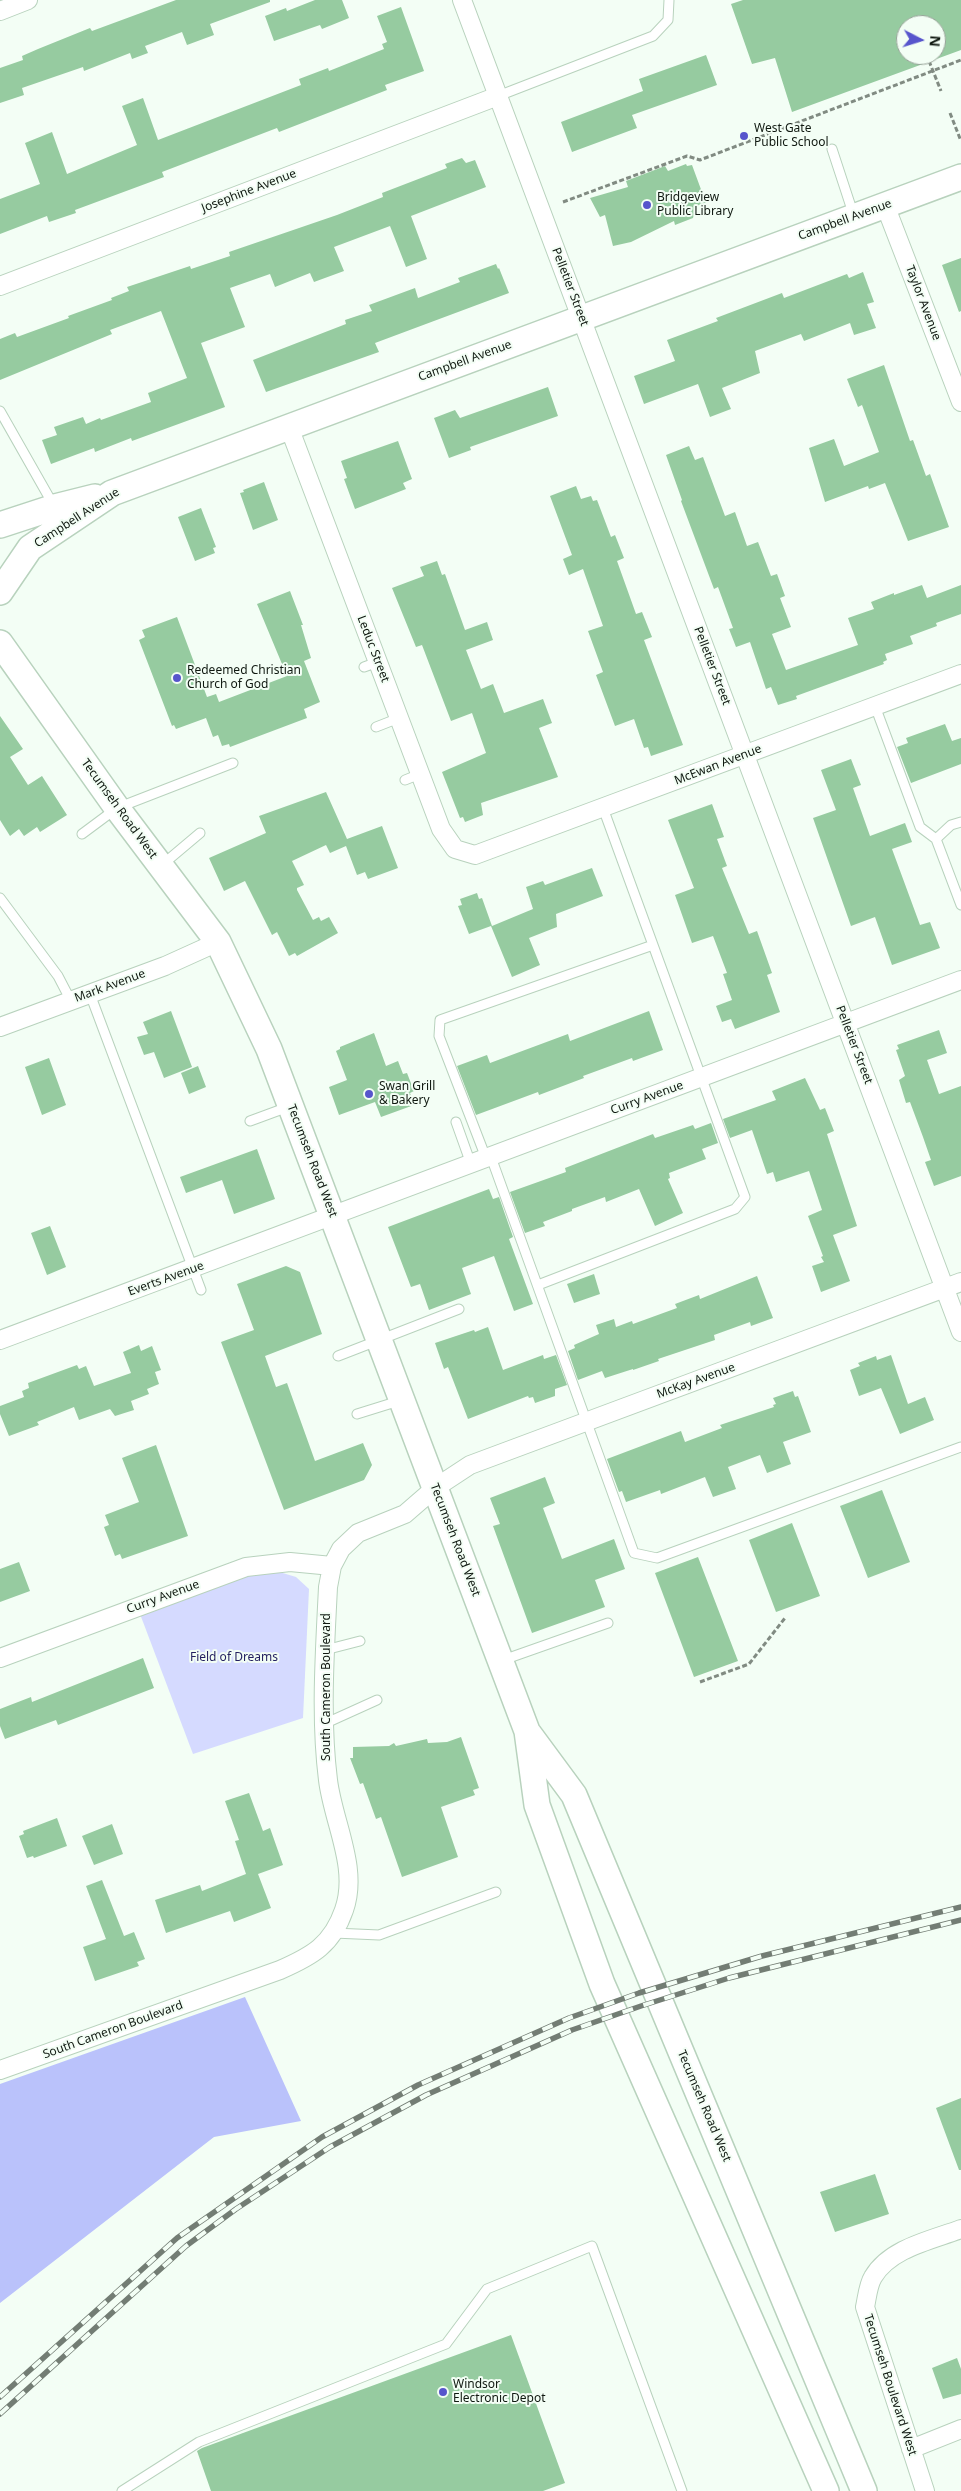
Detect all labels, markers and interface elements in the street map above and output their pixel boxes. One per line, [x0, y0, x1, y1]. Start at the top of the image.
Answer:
north arrow [896, 15, 946, 65]
text: N [925, 35, 945, 48]
place label: West Gate Public School [754, 122, 829, 150]
marker: West Gate Public School [738, 130, 750, 142]
street label: Josephine Avenue [200, 166, 298, 216]
place label: Bridgeview Public Library [657, 191, 733, 219]
street label: Campbell Avenue [796, 196, 894, 244]
marker: Bridgeview Public Library [641, 199, 653, 211]
street label: Pelletier Street [548, 246, 592, 328]
street label: Taylor Avenue [902, 263, 944, 343]
street label: Campbell Avenue [416, 337, 514, 385]
street label: Campbell Avenue [32, 485, 122, 551]
street label: Leduc Street [354, 614, 392, 684]
street label: Pelletier Street [690, 625, 734, 707]
place label: Redeemed Christian Church of God [187, 664, 301, 692]
marker: Redeemed Christian Church of God [171, 672, 183, 684]
street label: McEwan Avenue [672, 742, 764, 788]
street label: Tecumseh Road West [78, 756, 160, 862]
street label: Mark Avenue [73, 967, 147, 1005]
street label: Pelletier Street [832, 1004, 876, 1086]
street label: Curry Avenue [609, 1078, 685, 1118]
place label: Swan Grill & Bakery [379, 1080, 435, 1108]
marker: Swan Grill & Bakery [363, 1088, 375, 1100]
street label: Tecumseh Road West [284, 1103, 340, 1219]
street label: Everts Avenue [126, 1259, 206, 1299]
street label: McKay Avenue [655, 1360, 737, 1402]
street label: Tecumseh Road West [427, 1482, 483, 1598]
street label: Curry Avenue [125, 1577, 201, 1617]
street label: South Cameron Boulevard [320, 1613, 334, 1761]
park label: Field of Dreams [190, 1651, 278, 1665]
street label: South Cameron Boulevard [41, 1998, 185, 2062]
street label: Tecumseh Road West [674, 2048, 734, 2164]
street label: Tecumseh Boulevard West [860, 2312, 920, 2458]
place label: Windsor Electronic Depot [453, 2378, 545, 2406]
marker: Windsor Electronic Depot [437, 2386, 449, 2398]

